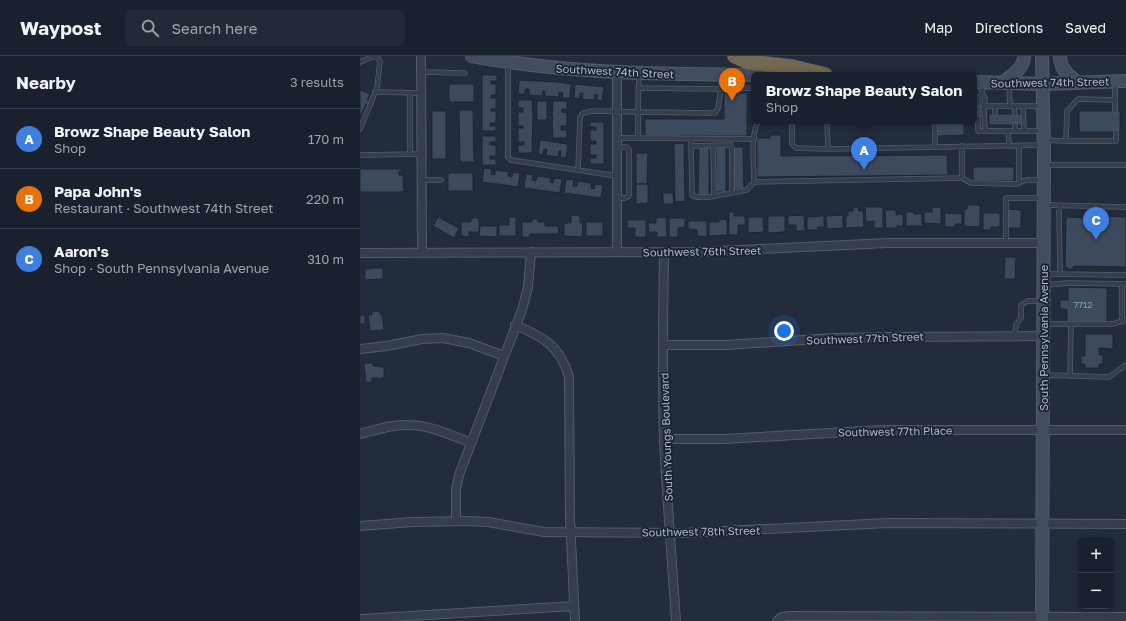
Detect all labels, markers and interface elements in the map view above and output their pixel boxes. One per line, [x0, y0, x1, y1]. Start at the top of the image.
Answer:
search box [125, 10, 405, 46]
text: Waypost [20, 16, 101, 39]
icon: search [139, 17, 161, 39]
text: Search here [171, 19, 257, 37]
text: Map [924, 19, 953, 36]
text: Directions [975, 19, 1043, 36]
text: Saved [1065, 19, 1106, 36]
street label: Southwest 74th Street [555, 61, 675, 81]
pin: B [719, 68, 745, 101]
text: Nearby [16, 72, 76, 93]
popup [751, 72, 977, 124]
text: 3 results [290, 74, 344, 90]
street label: Southwest 74th Street [991, 74, 1109, 90]
text: Browz Shape Beauty Salon [766, 81, 962, 99]
text: Shop [766, 99, 798, 115]
text: Browz Shape Beauty Salon [54, 122, 250, 140]
text: A [24, 131, 34, 147]
text: 170 m [308, 131, 344, 147]
pin: A [851, 137, 877, 170]
text: Shop [54, 140, 86, 156]
text: Papa John's [54, 182, 142, 200]
text: B [24, 191, 34, 207]
text: 220 m [306, 191, 344, 207]
text: Restaurant · Southwest 74th Street [54, 200, 273, 216]
pin: C [1083, 207, 1109, 240]
text: Aaron's [54, 242, 109, 260]
street label: Southwest 76th Street [643, 243, 761, 259]
text: C [24, 251, 34, 267]
text: 310 m [307, 251, 344, 267]
text: Shop · South Pennsylvania Avenue [54, 260, 269, 276]
street label: South Pennsylvania Avenue [1037, 265, 1050, 411]
house number: 7712 [1073, 299, 1093, 310]
your location [774, 321, 794, 341]
street label: Southwest 77th Street [806, 329, 924, 347]
street label: South Youngs Boulevard [657, 372, 675, 502]
street label: Southwest 77th Place [838, 424, 952, 438]
street label: Southwest 78th Street [642, 523, 760, 539]
map controls [1078, 537, 1114, 609]
button: + [1078, 537, 1114, 573]
button: − [1078, 573, 1114, 609]

